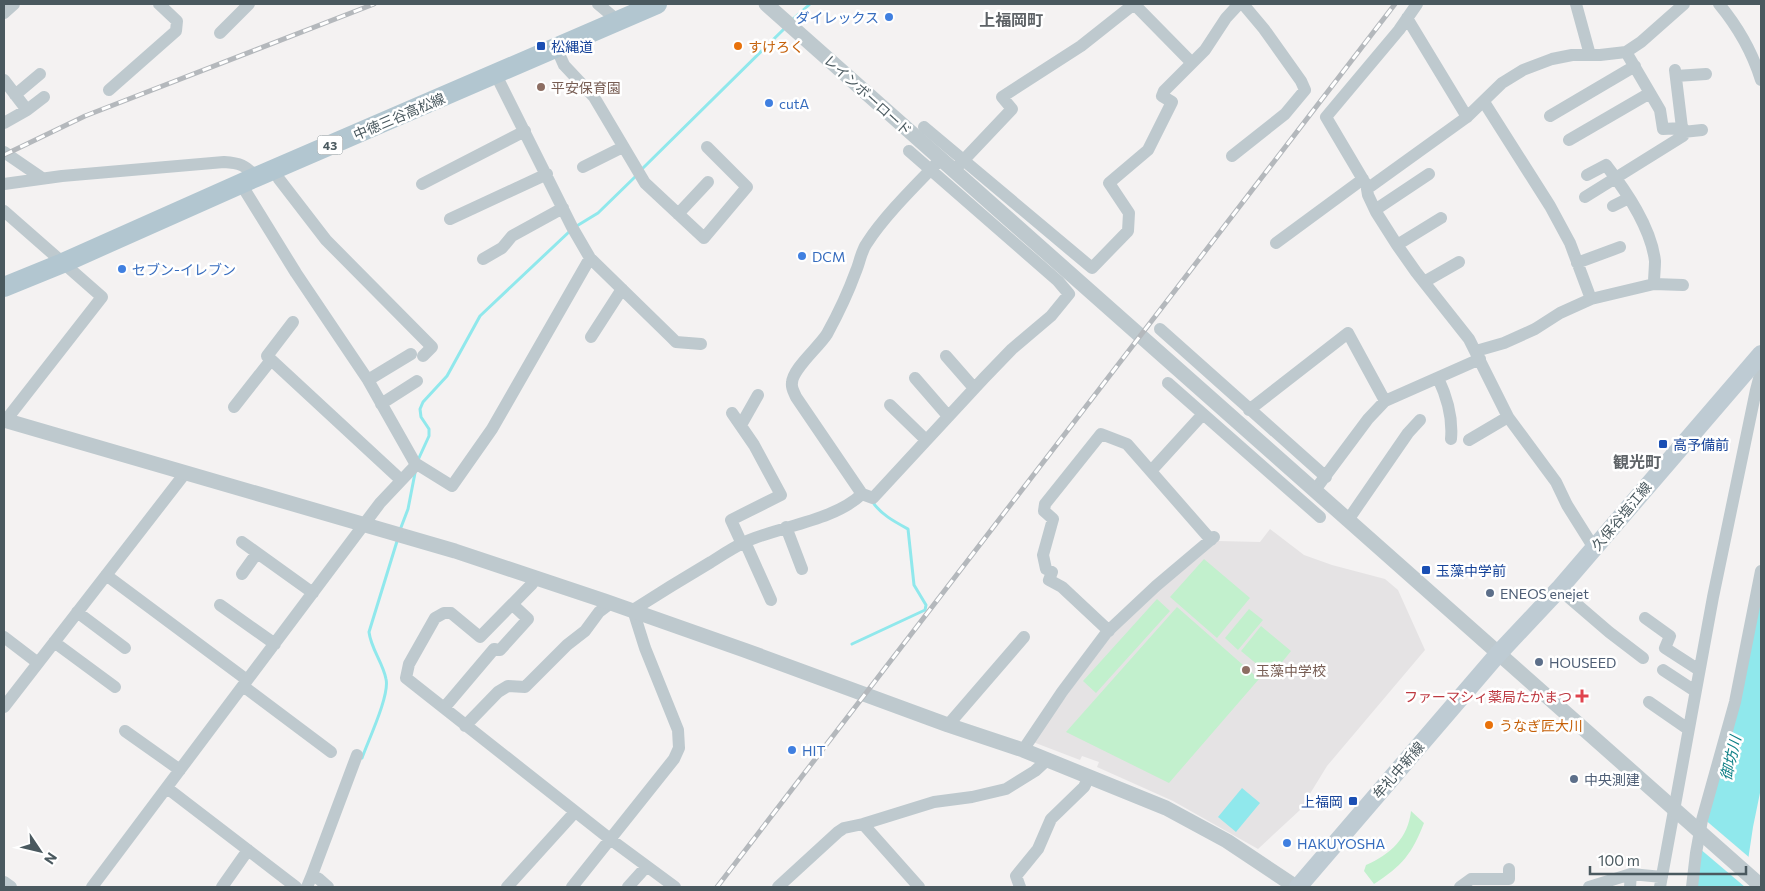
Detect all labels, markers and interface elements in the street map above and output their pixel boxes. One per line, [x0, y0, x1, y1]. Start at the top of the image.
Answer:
place label: ダイレックス [795, 9, 879, 26]
district label: 上福岡町 [979, 10, 1043, 29]
marker: ダイレックス [883, 11, 895, 23]
place label: 松縄道 [551, 38, 593, 55]
place label: すけろく [748, 38, 804, 55]
marker: 松縄道 [535, 40, 547, 52]
marker: すけろく [732, 40, 744, 52]
street label: レインボーロード [821, 51, 915, 139]
place label: 平安保育園 [551, 79, 621, 96]
marker: 平安保育園 [535, 81, 547, 93]
street label: 中徳三谷高松線 [351, 89, 447, 143]
place label: cutA [779, 95, 809, 112]
marker: cutA [763, 97, 775, 109]
road number: 43 [318, 136, 342, 154]
place label: DCM [812, 248, 845, 265]
marker: DCM [796, 250, 808, 262]
place label: セブン-イレブン [132, 261, 236, 278]
marker: セブン-イレブン [116, 263, 128, 275]
place label: 高予備前 [1673, 436, 1729, 453]
marker: 高予備前 [1657, 438, 1669, 450]
district label: 観光町 [1613, 452, 1661, 471]
street label: 久保谷塩江線 [1587, 478, 1655, 554]
place label: 玉藻中学前 [1436, 562, 1506, 579]
marker: 玉藻中学前 [1420, 564, 1432, 576]
place label: ENEOS enejet [1500, 585, 1589, 602]
marker: ENEOS enejet [1484, 587, 1496, 599]
place label: HOUSEED [1549, 654, 1616, 671]
marker: HOUSEED [1533, 656, 1545, 668]
place label: 玉藻中学校 [1256, 662, 1326, 679]
marker: 玉藻中学校 [1240, 664, 1252, 676]
place label: ファーマシィ薬局たかまつ [1404, 688, 1572, 705]
marker: ファーマシィ薬局たかまつ [1576, 690, 1588, 702]
place label: うなぎ匠大川 [1499, 717, 1583, 734]
marker: うなぎ匠大川 [1483, 719, 1495, 731]
water label: 御坊川 [1716, 732, 1744, 782]
street label: 牟礼中新線 [1369, 738, 1427, 802]
place label: HIT [802, 742, 825, 759]
marker: HIT [786, 744, 798, 756]
place label: 中央測建 [1584, 771, 1640, 788]
marker: 中央測建 [1568, 773, 1580, 785]
place label: 上福岡 [1301, 793, 1343, 810]
marker: 上福岡 [1347, 795, 1359, 807]
north arrow [15, 826, 65, 876]
place label: HAKUYOSHA [1297, 835, 1386, 852]
marker: HAKUYOSHA [1281, 837, 1293, 849]
scale bar [1590, 844, 1746, 876]
text: N [41, 850, 61, 868]
text: 100 m [1598, 851, 1640, 869]

